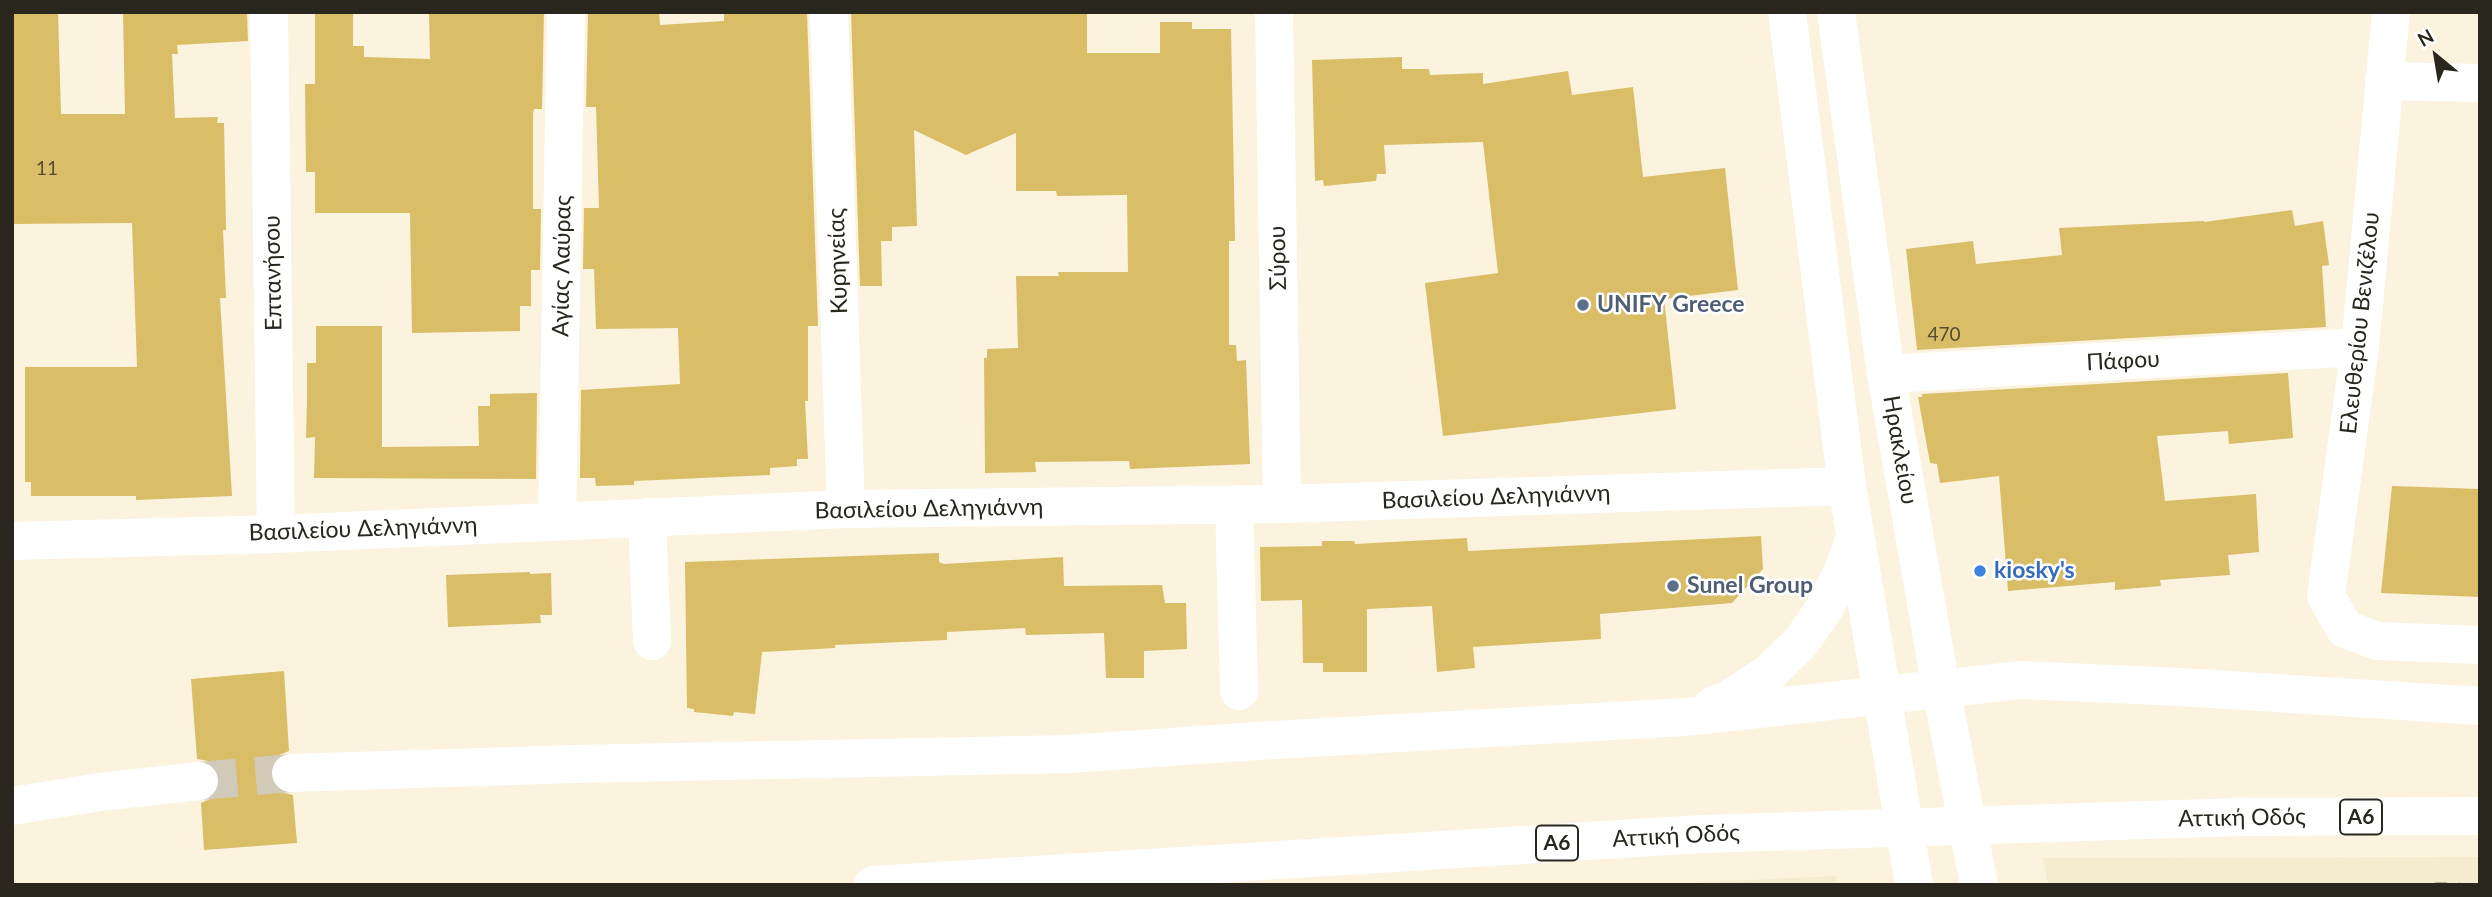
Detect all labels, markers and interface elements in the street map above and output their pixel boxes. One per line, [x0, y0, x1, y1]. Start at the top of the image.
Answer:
north arrow [2401, 21, 2471, 91]
text: N [2413, 24, 2437, 51]
house number: 11 [36, 158, 58, 180]
street label: Αγίας Λαύρας [547, 195, 577, 337]
street label: Κυρηνείας [822, 208, 854, 314]
street label: Ελευθερίου Βενιζέλου [2335, 211, 2385, 435]
street label: Επτανήσου [258, 215, 288, 331]
street label: Σύρου [1264, 225, 1292, 291]
place label: UNIFY Greece [1597, 291, 1745, 319]
marker: UNIFY Greece [1575, 297, 1591, 313]
house number: 470 [1927, 324, 1961, 346]
street label: Πάφου [2086, 345, 2160, 377]
street label: Ηρακλείου [1877, 393, 1923, 507]
street label: Βασιλείου Δεληγιάννη [1381, 479, 1611, 515]
street label: Βασιλείου Δεληγιάννη [814, 493, 1044, 525]
street label: Βασιλείου Δεληγιάννη [248, 511, 478, 547]
place label: kiosky's [1994, 557, 2075, 585]
marker: kiosky's [1972, 563, 1988, 579]
place label: Sunel Group [1687, 572, 1813, 600]
marker: Sunel Group [1665, 578, 1681, 594]
road number: Α6 [2340, 800, 2382, 834]
street label: Αττική Οδός [2178, 803, 2306, 833]
street label: Αττική Οδός [1612, 819, 1740, 853]
road number: Α6 [1536, 826, 1578, 860]

